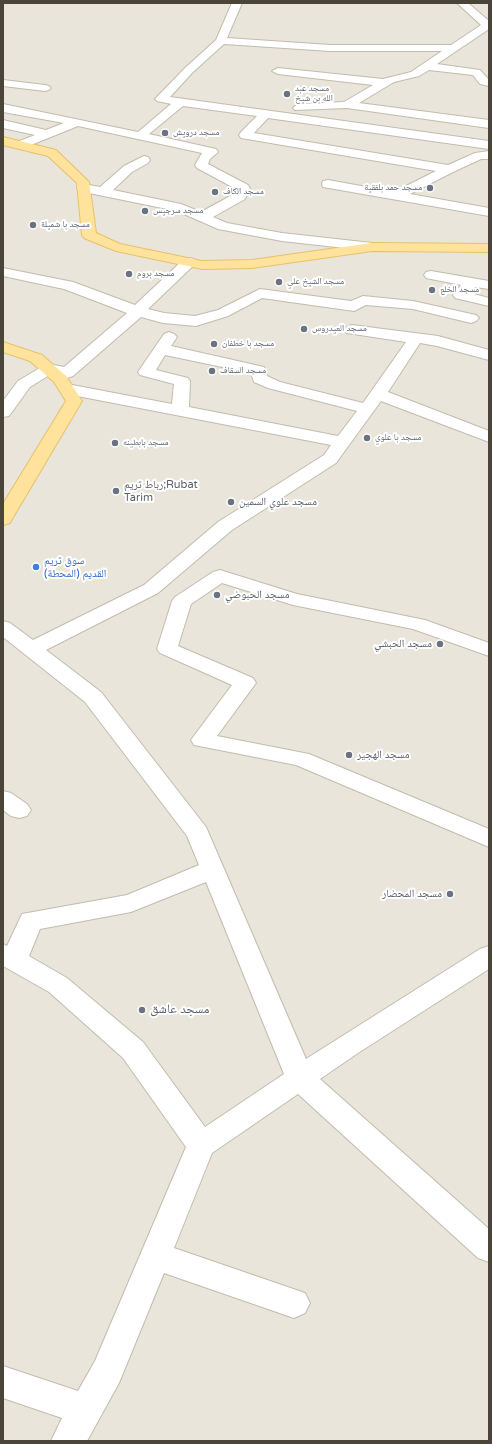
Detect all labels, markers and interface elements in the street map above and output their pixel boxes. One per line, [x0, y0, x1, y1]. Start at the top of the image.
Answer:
place label: مسجد عبد الله بن شيخ [295, 84, 333, 105]
marker: مسجد عبد الله بن شيخ [282, 89, 292, 99]
marker: مسجد درويش [160, 128, 170, 138]
place label: مسجد درويش [173, 128, 219, 138]
place label: مسجد حمد بلفقية [364, 183, 422, 193]
marker: مسجد حمد بلفقية [425, 183, 435, 193]
marker: مسجد الكاف [210, 187, 220, 197]
place label: مسجد الكاف [223, 187, 264, 197]
marker: مسجد سرجيس [140, 206, 150, 216]
place label: مسجد سرجيس [153, 206, 203, 216]
marker: مسجد با شميلة [28, 220, 38, 230]
place label: مسجد با شميلة [41, 220, 90, 230]
marker: مسجد بروم [124, 269, 134, 279]
place label: مسجد بروم [137, 269, 174, 279]
marker: مسجد الشيخ علي [274, 277, 284, 287]
place label: مسجد الشيخ علي [287, 277, 344, 287]
marker: مسجد الخلع [427, 285, 437, 295]
place label: مسجد الخلع [440, 285, 479, 295]
marker: مسجد العيدروس [299, 324, 309, 334]
place label: مسجد العيدروس [312, 324, 367, 334]
marker: مسجد با خطفان [209, 339, 219, 349]
place label: مسجد با خطفان [222, 339, 274, 349]
marker: مسجد السقاف [207, 366, 217, 376]
place label: مسجد السقاف [220, 366, 266, 376]
marker: مسجد با علوي [362, 433, 372, 443]
place label: مسجد با علوي [375, 433, 421, 443]
marker: مسجد بابطينه [110, 438, 120, 448]
place label: مسجد بابطينه [123, 438, 168, 448]
place label: رباط تريم;Rubat Tarim [124, 478, 198, 504]
marker: رباط تريم;Rubat Tarim [111, 486, 121, 496]
place label: مسجد علوي السمين [239, 495, 317, 509]
marker: مسجد علوي السمين [226, 497, 236, 507]
place label: سوق تريم القديم (المحطة) [44, 554, 106, 580]
marker: سوق تريم القديم (المحطة) [31, 562, 41, 572]
place label: مسجد الحبوضي [225, 588, 290, 602]
marker: مسجد الحبوضي [212, 590, 222, 600]
place label: مسجد الحبشي [374, 637, 432, 651]
marker: مسجد الحبشي [435, 639, 445, 649]
place label: مسجد الهجير [357, 748, 410, 762]
marker: مسجد الهجير [344, 750, 354, 760]
place label: مسجد المحضار [382, 887, 442, 901]
marker: مسجد المحضار [445, 889, 455, 899]
place label: مسجد عاشق [150, 1002, 210, 1018]
marker: مسجد عاشق [137, 1005, 147, 1015]

